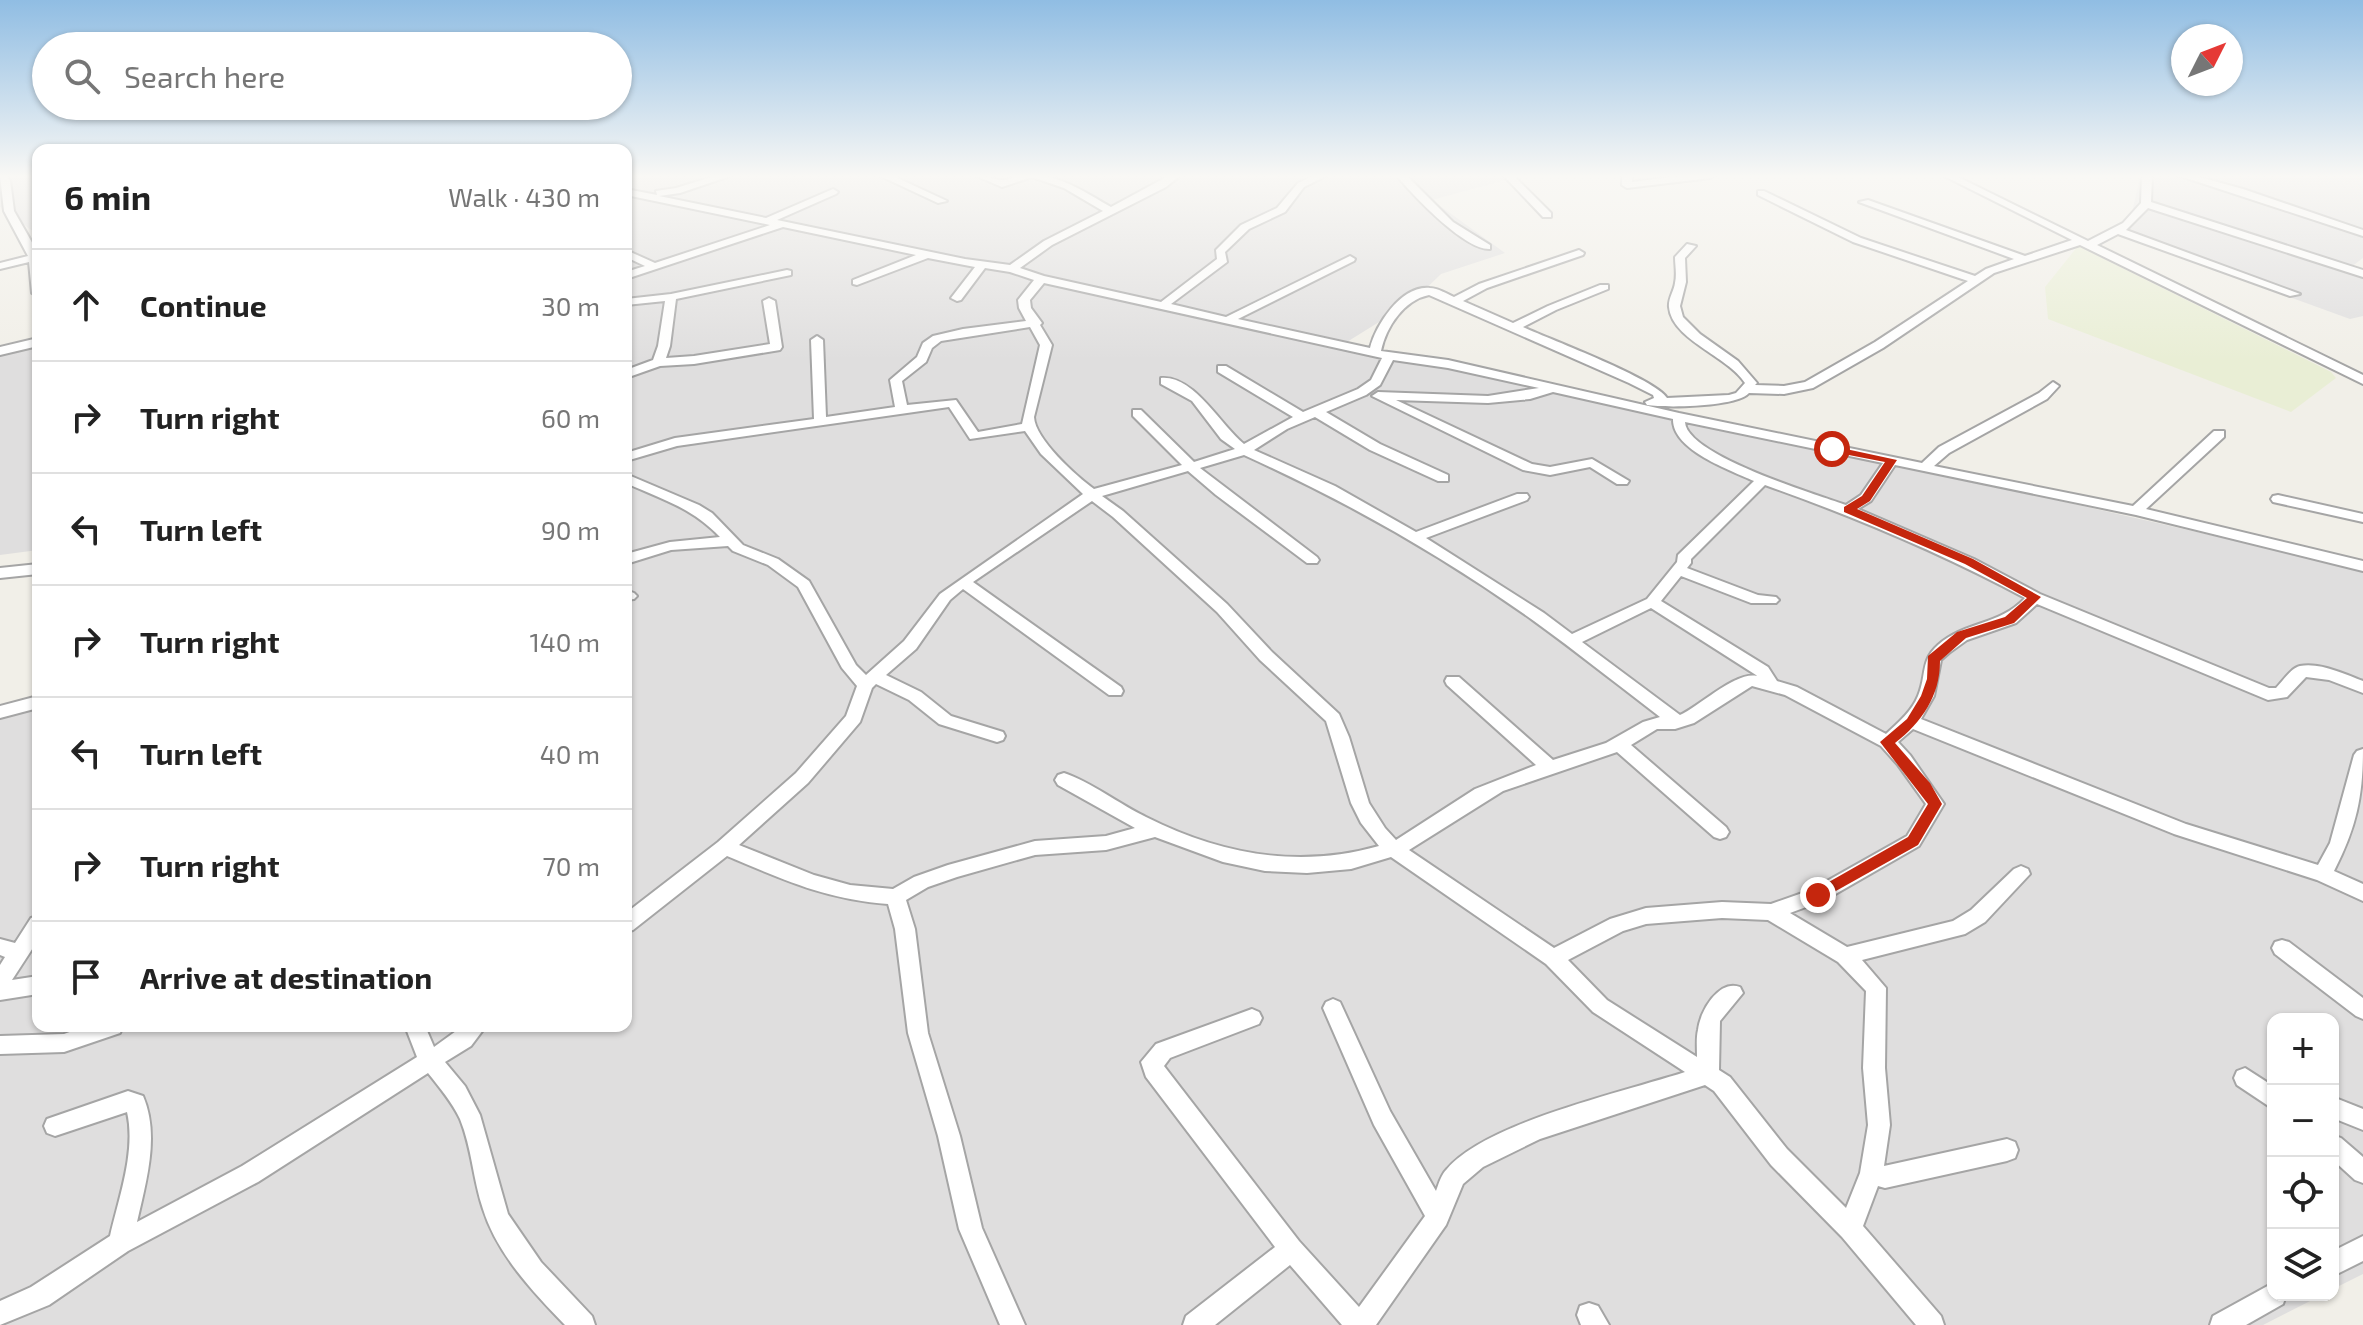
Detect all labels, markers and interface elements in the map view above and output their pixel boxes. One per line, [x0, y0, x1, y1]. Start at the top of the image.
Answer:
north arrow [2171, 24, 2243, 96]
search box [32, 32, 632, 120]
icon: search [60, 54, 104, 98]
text: Search here [124, 58, 285, 94]
text: 6 min [64, 176, 151, 217]
text: Walk · 430 m [448, 181, 600, 212]
icon: ahead [64, 283, 108, 327]
text: Continue [140, 287, 267, 323]
text: 30 m [541, 290, 600, 321]
icon: right [64, 395, 108, 439]
text: Turn right [140, 399, 280, 435]
text: 60 m [541, 402, 600, 433]
route start [1814, 431, 1850, 467]
icon: left [64, 507, 108, 551]
text: Turn left [140, 511, 262, 547]
text: 90 m [541, 514, 600, 545]
icon: right [64, 619, 108, 663]
text: Turn right [140, 623, 280, 659]
text: 140 m [529, 626, 600, 657]
icon: left [64, 731, 108, 775]
text: Turn left [140, 735, 262, 771]
text: 40 m [540, 738, 600, 769]
icon: right [64, 843, 108, 887]
text: Turn right [140, 847, 280, 883]
text: 70 m [542, 850, 600, 881]
route end [1800, 877, 1836, 913]
icon: arrive [64, 955, 108, 999]
text: Arrive at destination [140, 959, 432, 995]
map controls [2267, 1013, 2339, 1301]
button: + [2267, 1013, 2339, 1085]
button: − [2267, 1085, 2339, 1157]
button: locate [2267, 1157, 2339, 1229]
button: layers [2267, 1229, 2339, 1301]

